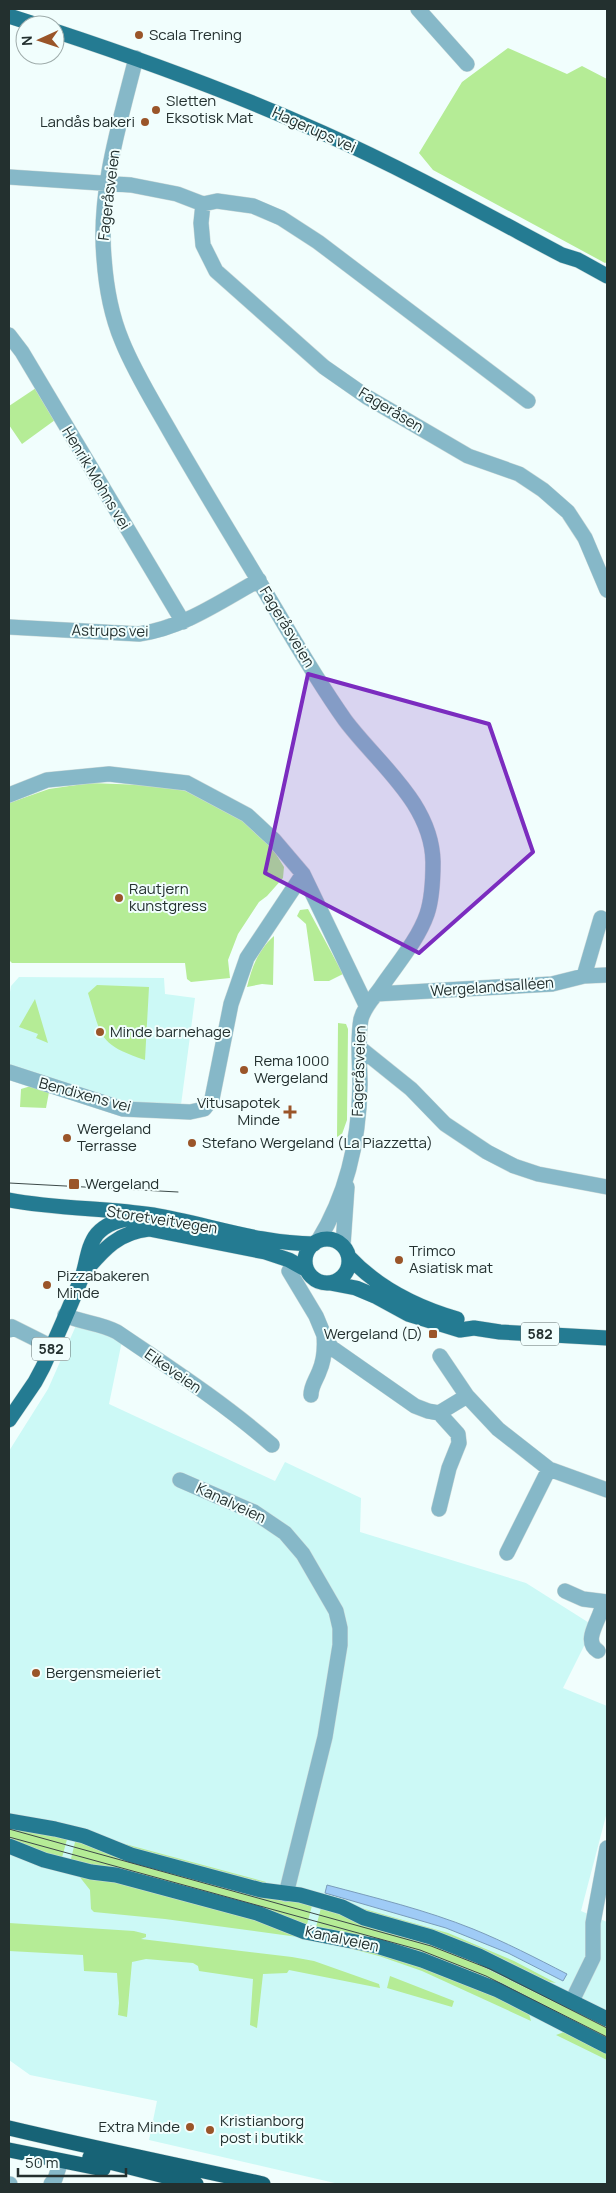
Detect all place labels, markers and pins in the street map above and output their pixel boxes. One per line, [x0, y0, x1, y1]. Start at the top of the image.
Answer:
place label: Scala Trening [149, 24, 242, 45]
marker: Scala Trening [133, 29, 145, 41]
place label: Sletten Eksotisk Mat [166, 90, 253, 128]
marker: Sletten Eksotisk Mat [150, 104, 162, 116]
place label: Landås bakeri [40, 111, 135, 132]
marker: Landås bakeri [139, 116, 151, 128]
place label: Rautjern kunstgress [129, 878, 207, 916]
marker: Rautjern kunstgress [113, 892, 125, 904]
place label: Minde barnehage [110, 1021, 231, 1042]
marker: Minde barnehage [94, 1026, 106, 1038]
place label: Rema 1000 Wergeland [254, 1050, 329, 1088]
marker: Rema 1000 Wergeland [238, 1064, 250, 1076]
place label: Vitusapotek Minde [197, 1092, 281, 1130]
marker: Vitusapotek Minde [284, 1106, 296, 1118]
place label: Wergeland Terrasse [77, 1118, 151, 1156]
marker: Wergeland Terrasse [61, 1132, 73, 1144]
place label: Stefano Wergeland (La Piazzetta) [202, 1132, 433, 1153]
marker: Stefano Wergeland (La Piazzetta) [186, 1137, 198, 1149]
place label: Wergeland [85, 1173, 159, 1194]
marker: Wergeland [67, 1177, 81, 1191]
place label: Trimco Asiatisk mat [409, 1240, 493, 1278]
marker: Trimco Asiatisk mat [393, 1254, 405, 1266]
place label: Pizzabakeren Minde [57, 1265, 149, 1303]
marker: Pizzabakeren Minde [41, 1279, 53, 1291]
place label: Wergeland (D) [324, 1323, 423, 1344]
marker: Wergeland (D) [427, 1328, 439, 1340]
place label: Bergensmeieriet [46, 1662, 161, 1683]
marker: Bergensmeieriet [30, 1667, 42, 1679]
place label: Kristianborg post i butikk [220, 2110, 304, 2148]
place label: Extra Minde [98, 2116, 180, 2137]
marker: Extra Minde [184, 2121, 196, 2133]
marker: Kristianborg post i butikk [204, 2124, 216, 2136]

